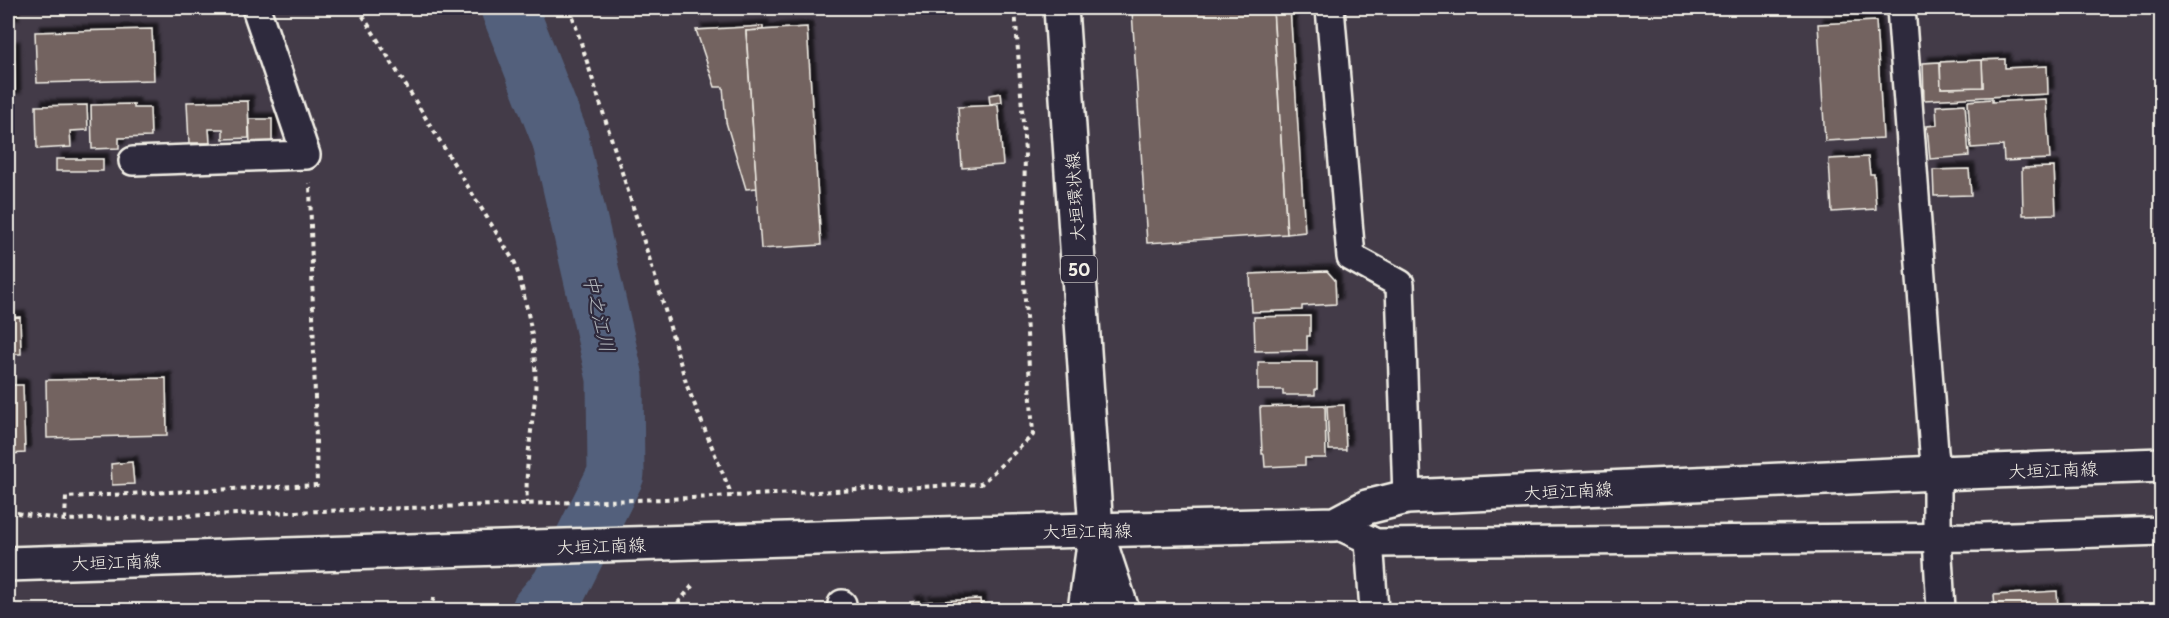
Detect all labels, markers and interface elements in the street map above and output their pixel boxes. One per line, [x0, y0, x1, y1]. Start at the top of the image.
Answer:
street label: 大垣環状線 [1057, 151, 1091, 243]
road number: 50 [1061, 256, 1097, 282]
water label: 中之江川 [576, 271, 624, 355]
street label: 大垣江南線 [2008, 454, 2098, 484]
street label: 大垣江南線 [1522, 474, 1614, 506]
street label: 大垣江南線 [1042, 516, 1132, 544]
street label: 大垣江南線 [556, 530, 646, 560]
street label: 大垣江南線 [71, 546, 161, 576]

